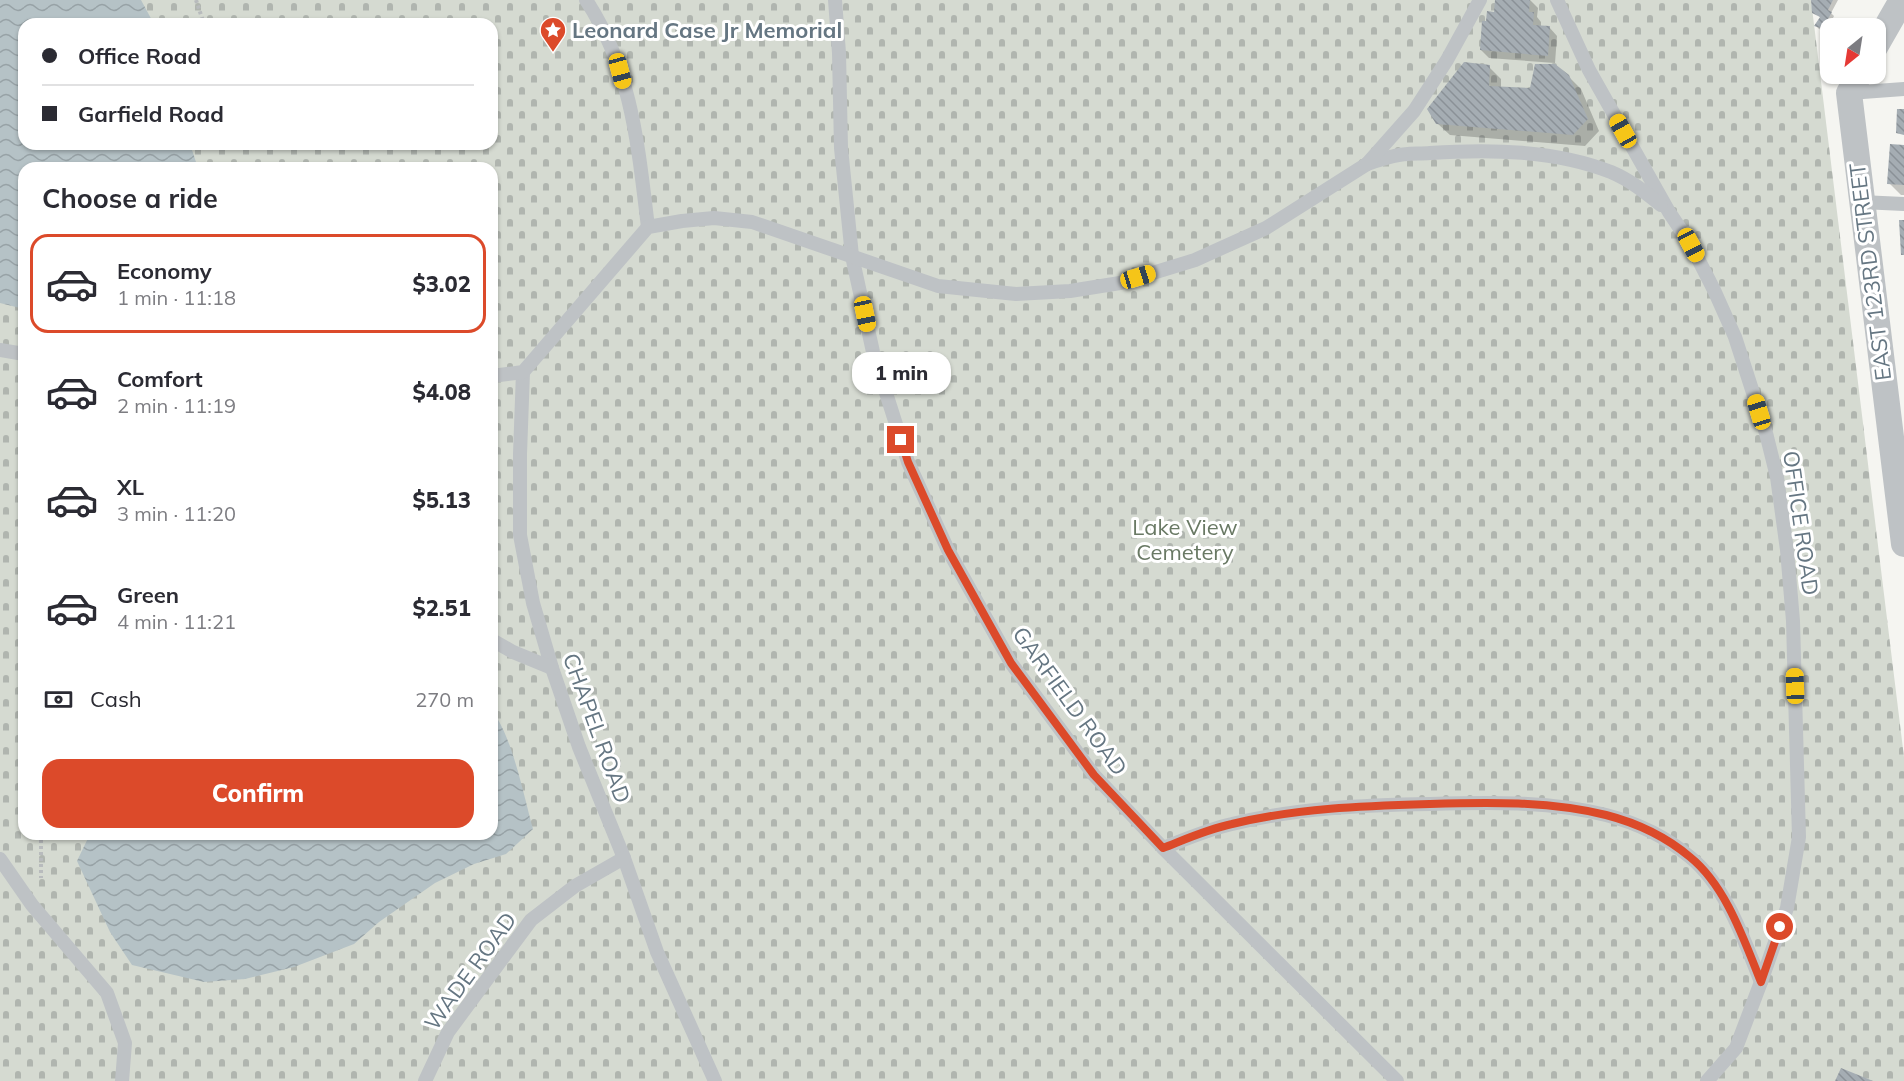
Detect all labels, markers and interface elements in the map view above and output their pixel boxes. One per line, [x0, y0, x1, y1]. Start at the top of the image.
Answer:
place icon: Leonard Case Jr Memorial [538, 15, 568, 53]
place label: Leonard Case Jr Memorial [572, 16, 842, 44]
north arrow [1820, 18, 1886, 84]
map controls [1820, 18, 1886, 84]
text: Office Road [78, 42, 201, 70]
car [607, 51, 633, 91]
text: Garfield Road [78, 100, 224, 128]
car [1606, 111, 1640, 151]
street label: EAST 123RD STREET [1843, 162, 1897, 382]
text: Choose a ride [42, 181, 218, 215]
car [1675, 225, 1707, 265]
icon: car [45, 257, 99, 311]
text: Economy [117, 257, 212, 285]
car [1118, 263, 1158, 291]
text: $3.02 [412, 270, 471, 298]
text: 1 min · 11:18 [117, 285, 236, 310]
car [852, 295, 878, 333]
callout: 1 min [852, 353, 950, 395]
text: 1 min [875, 360, 928, 385]
icon: car [45, 365, 99, 419]
text: Comfort [117, 365, 203, 393]
text: $4.08 [412, 378, 471, 406]
car [1745, 392, 1773, 432]
text: 2 min · 11:19 [117, 393, 236, 418]
route end [887, 426, 914, 453]
street label: OFFICE ROAD [1777, 449, 1825, 597]
icon: car [45, 473, 99, 527]
text: XL [117, 473, 144, 501]
text: $5.13 [412, 486, 471, 514]
text: 3 min · 11:20 [117, 501, 236, 526]
park label: Lake View Cemetery [1132, 513, 1238, 566]
icon: car [45, 581, 99, 635]
text: Green [117, 581, 179, 609]
text: $2.51 [412, 594, 471, 622]
text: 4 min · 11:21 [117, 609, 236, 634]
street label: GARFIELD ROAD [1007, 621, 1133, 781]
street label: CHAPEL ROAD [557, 649, 637, 807]
car [1785, 668, 1805, 704]
icon: cash [42, 683, 75, 716]
text: Cash [90, 685, 142, 713]
text: 270 m [415, 687, 474, 712]
button: Confirm [42, 759, 474, 828]
street label: WADE ROAD [418, 907, 522, 1035]
route start [1766, 913, 1793, 940]

